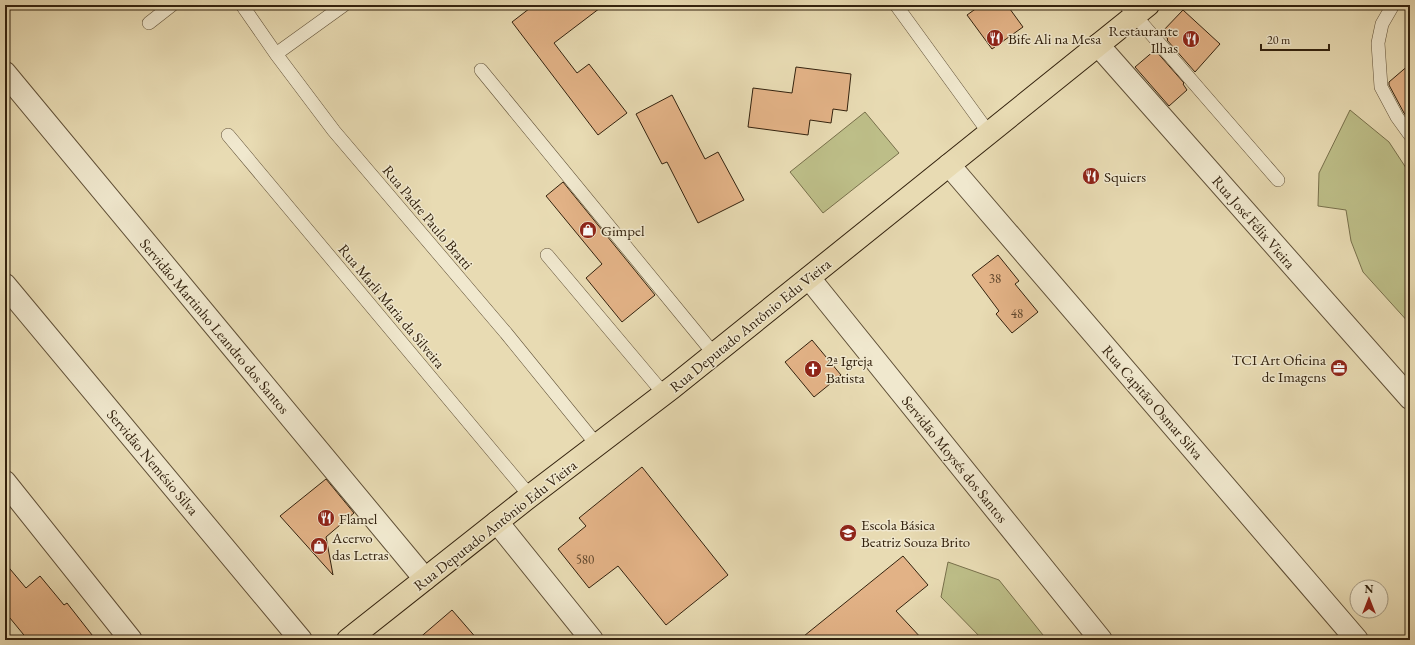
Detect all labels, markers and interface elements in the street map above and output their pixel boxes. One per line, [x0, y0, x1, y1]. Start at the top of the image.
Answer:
place label: Restaurante Ilhas [1109, 21, 1178, 57]
scale bar [1261, 26, 1329, 52]
restaurant icon: Bife Ali na Mesa [985, 28, 1005, 48]
place label: Bife Ali na Mesa [1008, 29, 1101, 48]
restaurant icon: Restaurante Ilhas [1181, 29, 1201, 49]
text: 20 m [1267, 32, 1291, 48]
street label: Rua Padre Paulo Bratti [379, 161, 478, 273]
restaurant icon: Squiers [1081, 166, 1101, 186]
place label: Squiers [1104, 167, 1146, 186]
street label: Rua José Félix Vieira [1208, 171, 1300, 273]
shop icon: Gimpel [578, 220, 598, 240]
place label: Gimpel [601, 221, 645, 240]
street label: Servidão Martinho Leandro dos Santos [136, 234, 294, 418]
street label: Rua Marli Maria da Silveira [334, 240, 450, 372]
street label: Rua Deputado Antônio Edu Vieira [665, 254, 835, 396]
house number: 38 [989, 270, 1001, 287]
house number: 48 [1011, 305, 1023, 322]
street label: Rua Capitão Osmar Silva [1098, 341, 1208, 463]
place label: TCI Art Oficina de Imagens [1231, 350, 1326, 386]
place label: 2ª Igreja Batista [826, 351, 873, 387]
office icon: TCI Art Oficina de Imagens [1329, 358, 1349, 378]
church icon: 2ª Igreja Batista [803, 359, 823, 379]
street label: Servidão Moysés dos Santos [898, 392, 1012, 527]
street label: Servidão Nemésio Silva [103, 405, 203, 519]
street label: Rua Deputado Antônio Edu Vieira [409, 455, 581, 595]
restaurant icon: Flamel [316, 508, 336, 528]
place label: Flamel [339, 509, 378, 528]
place label: Escola Básica Beatriz Souza Brito [861, 515, 970, 551]
school or university icon: Escola Básica Beatriz Souza Brito [838, 523, 858, 543]
place label: Acervo das Letras [331, 528, 389, 564]
shop icon: Acervo das Letras [309, 536, 329, 556]
house number: 580 [576, 551, 594, 568]
north arrow [1349, 579, 1389, 619]
text: N [1365, 582, 1374, 596]

